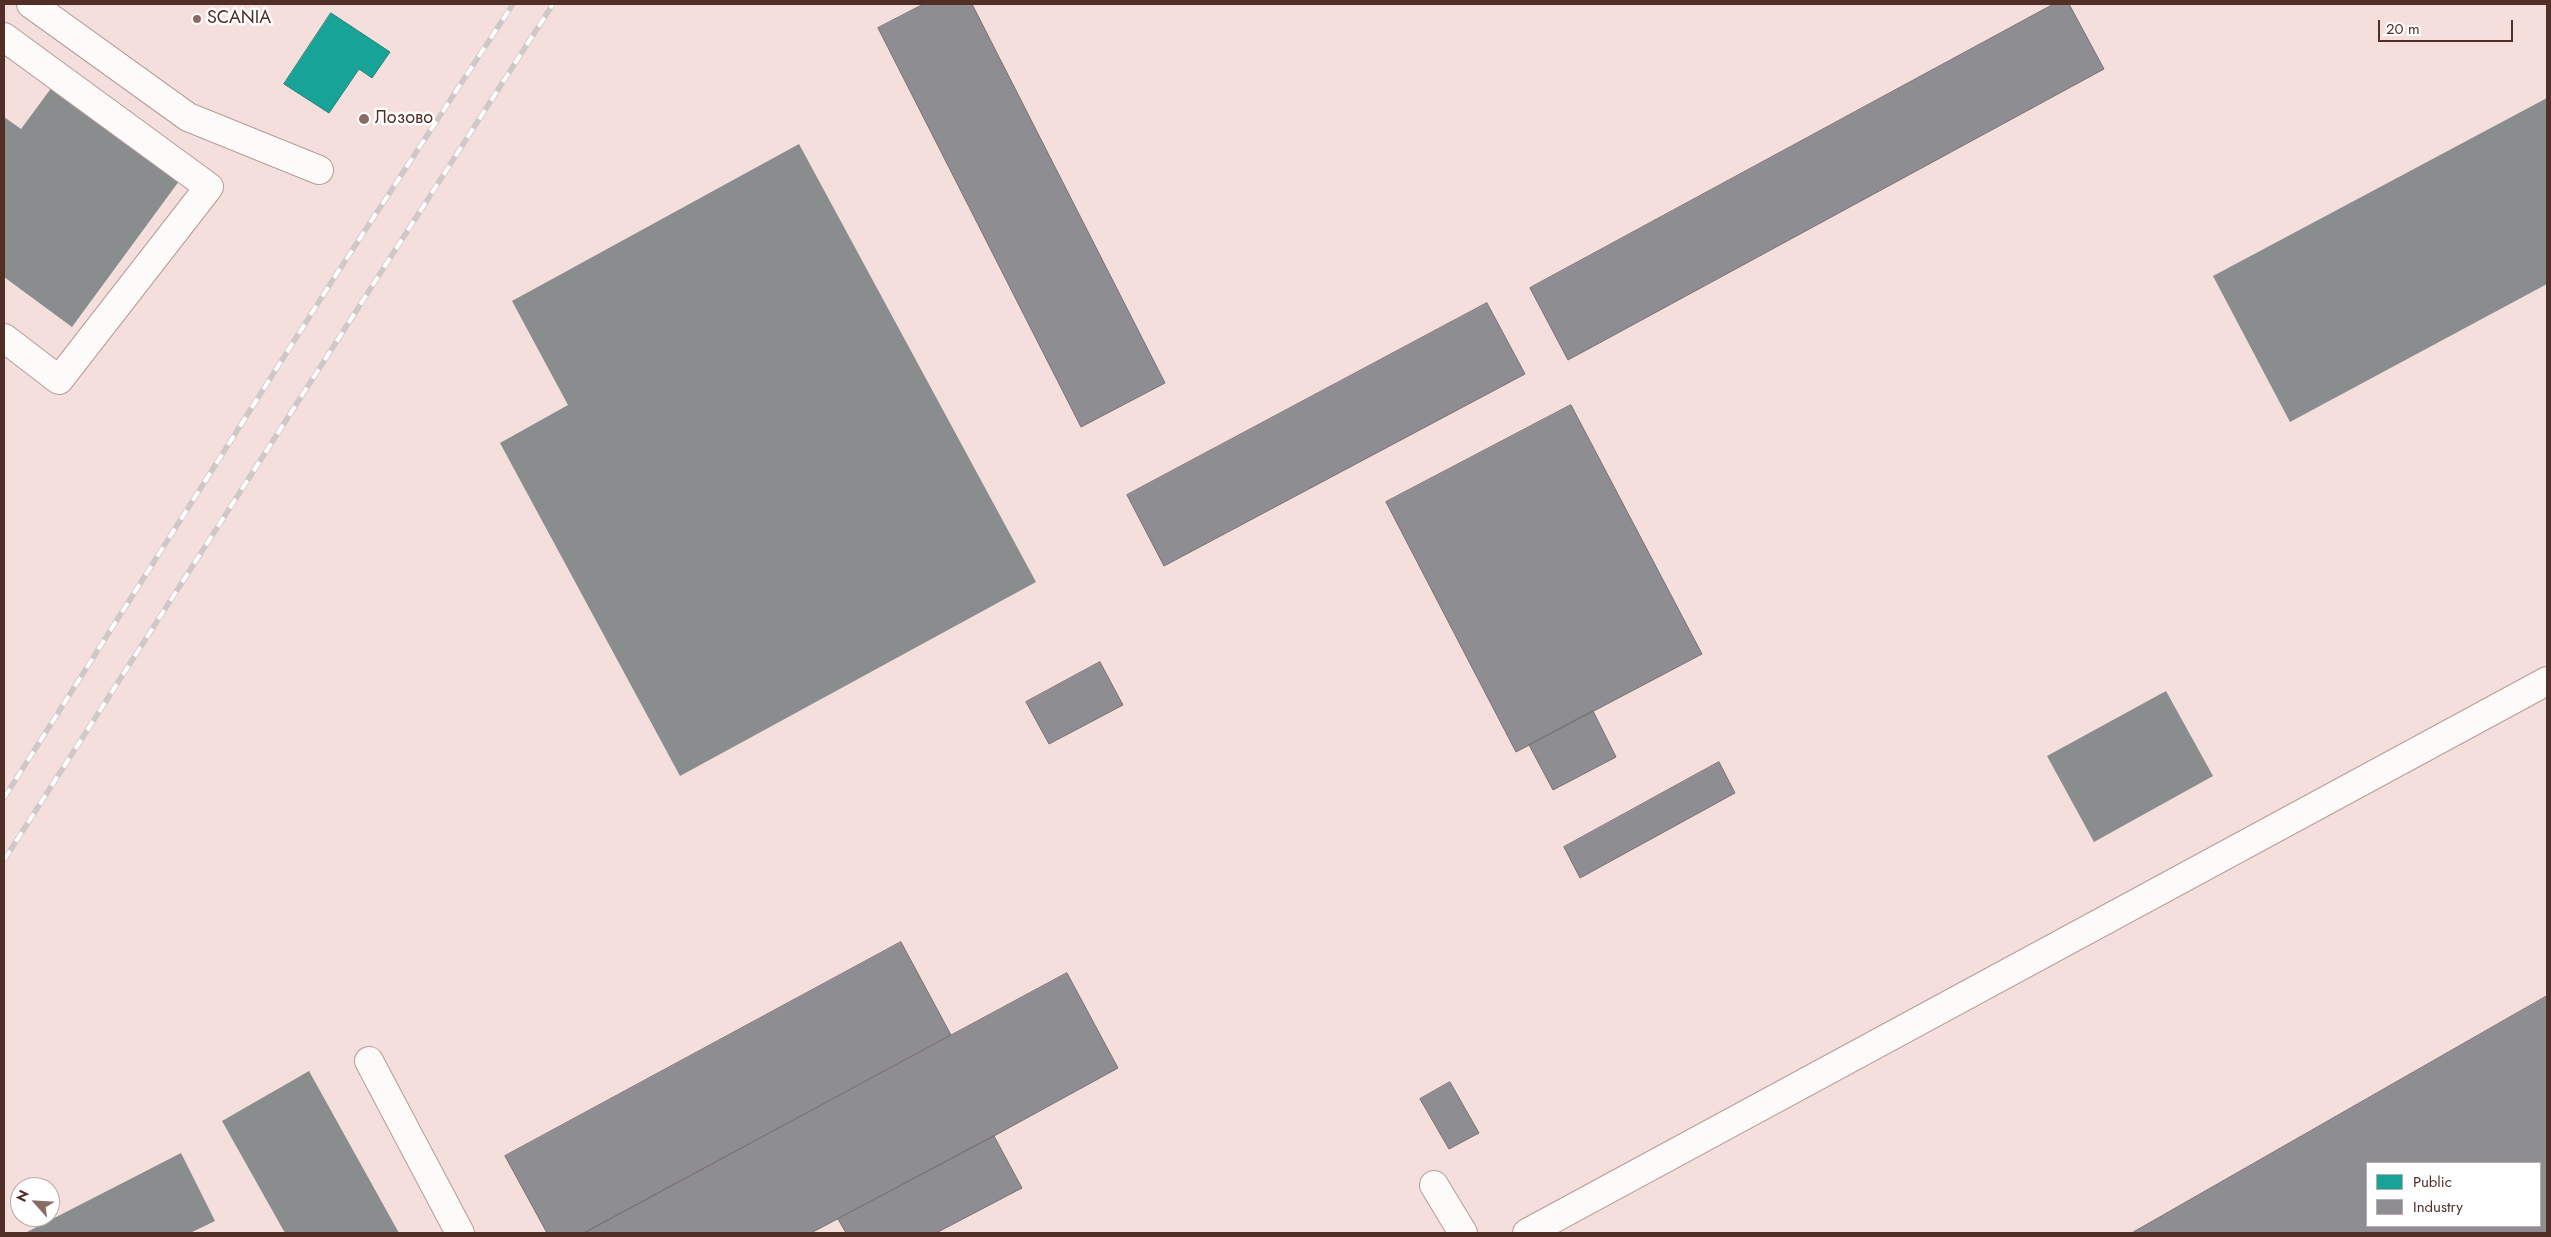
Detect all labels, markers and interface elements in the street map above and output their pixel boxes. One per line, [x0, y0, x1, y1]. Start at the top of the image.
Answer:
place label: SCANIA [207, 8, 271, 30]
scale bar [2381, 10, 2516, 42]
marker: SCANIA [191, 13, 203, 25]
text: 20 m [2386, 18, 2420, 40]
place label: Лозово [375, 108, 433, 130]
marker: Лозово [357, 112, 371, 126]
legend [2366, 1162, 2541, 1227]
text: Public [2413, 1171, 2452, 1193]
north arrow [10, 1177, 60, 1227]
text: N [11, 1186, 34, 1205]
text: Industry [2413, 1196, 2463, 1218]

